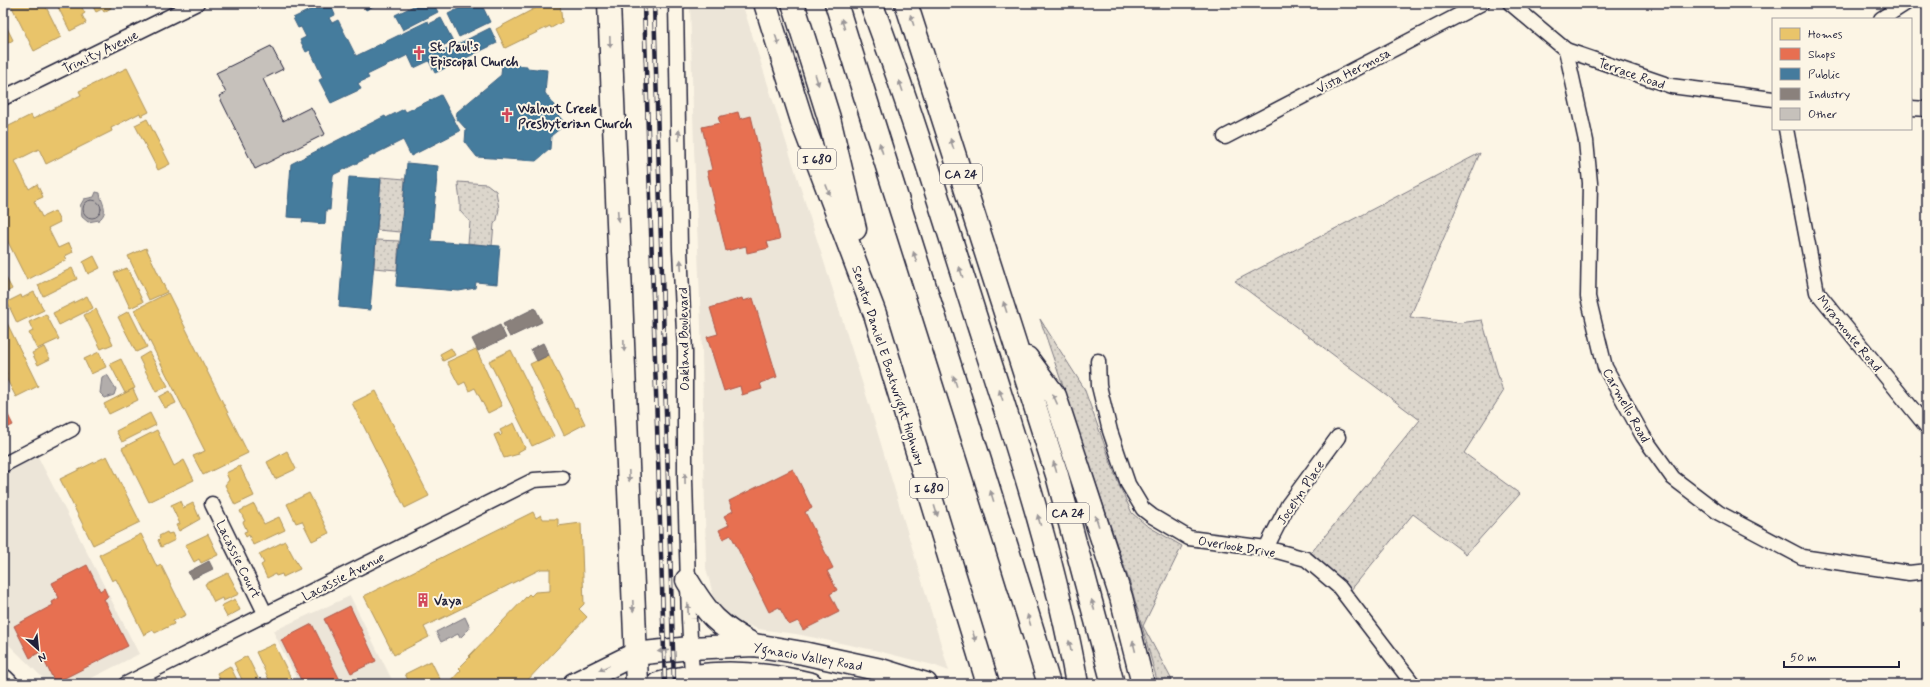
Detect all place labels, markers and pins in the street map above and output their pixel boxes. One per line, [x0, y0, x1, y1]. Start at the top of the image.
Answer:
place label: St. Paul's Episcopal Church [430, 39, 519, 71]
church icon: St. Paul's Episcopal Church [411, 45, 427, 61]
place label: Walnut Creek Presbyterian Church [517, 101, 632, 133]
church icon: Walnut Creek Presbyterian Church [499, 107, 515, 123]
building icon: Vaya [415, 592, 431, 608]
place label: Vaya [434, 593, 461, 610]

